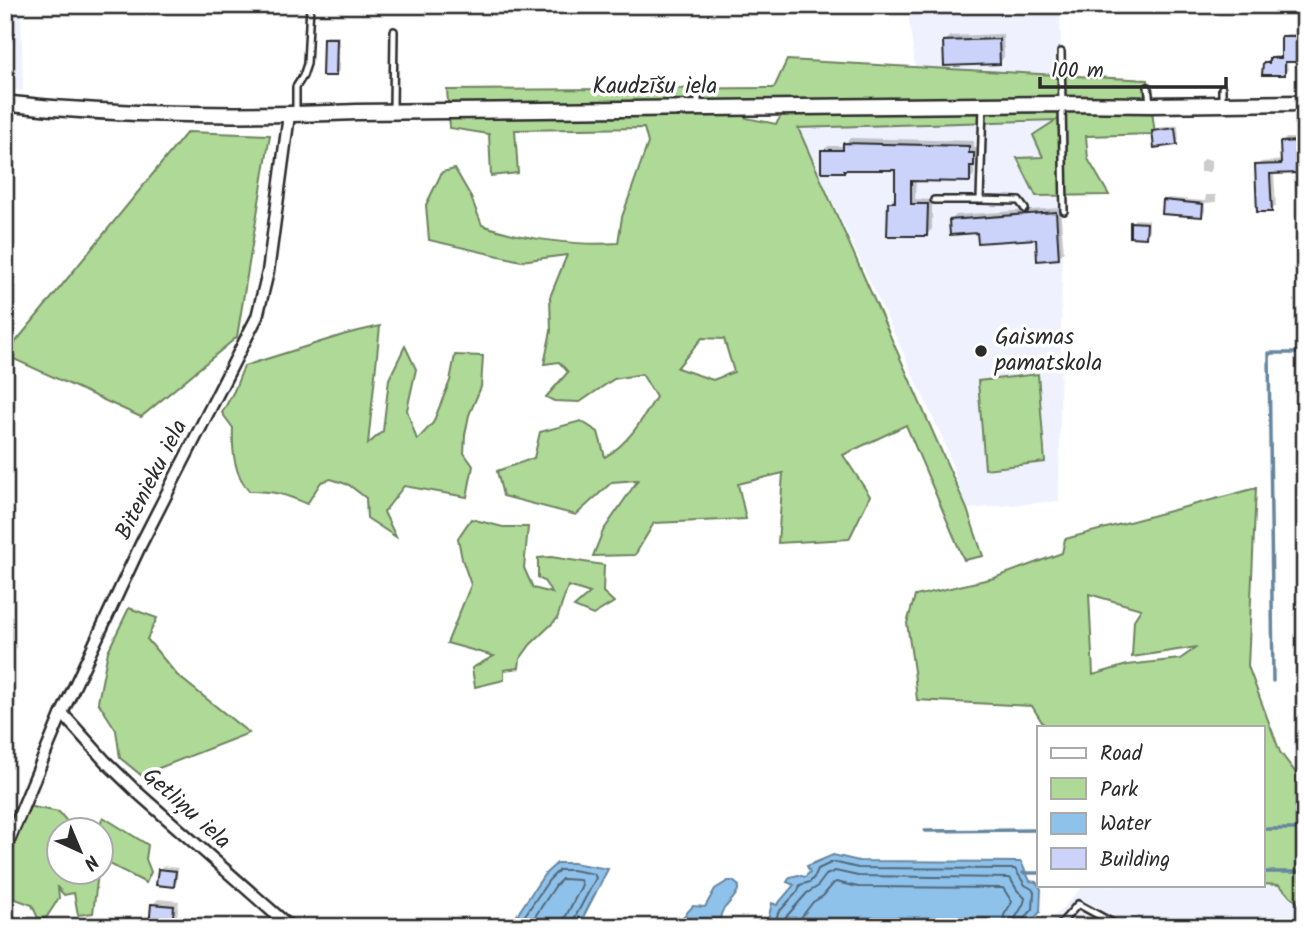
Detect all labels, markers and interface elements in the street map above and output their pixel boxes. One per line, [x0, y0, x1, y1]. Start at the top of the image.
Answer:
scale bar [1040, 46, 1226, 90]
text: 100 m [1051, 55, 1104, 88]
street label: Kaudzīšu iela [593, 69, 717, 105]
place label: Gaismas pamatskola [994, 320, 1102, 382]
marker: Gaismas pamatskola [973, 343, 989, 359]
street label: Bitenieku iela [106, 414, 198, 546]
legend [1037, 726, 1264, 886]
text: Road [1100, 738, 1143, 771]
street label: Getliņu iela [133, 759, 239, 859]
text: Park [1100, 774, 1138, 807]
text: Water [1100, 808, 1152, 841]
north arrow [46, 816, 116, 886]
text: Building [1100, 844, 1170, 877]
text: N [76, 847, 105, 877]

